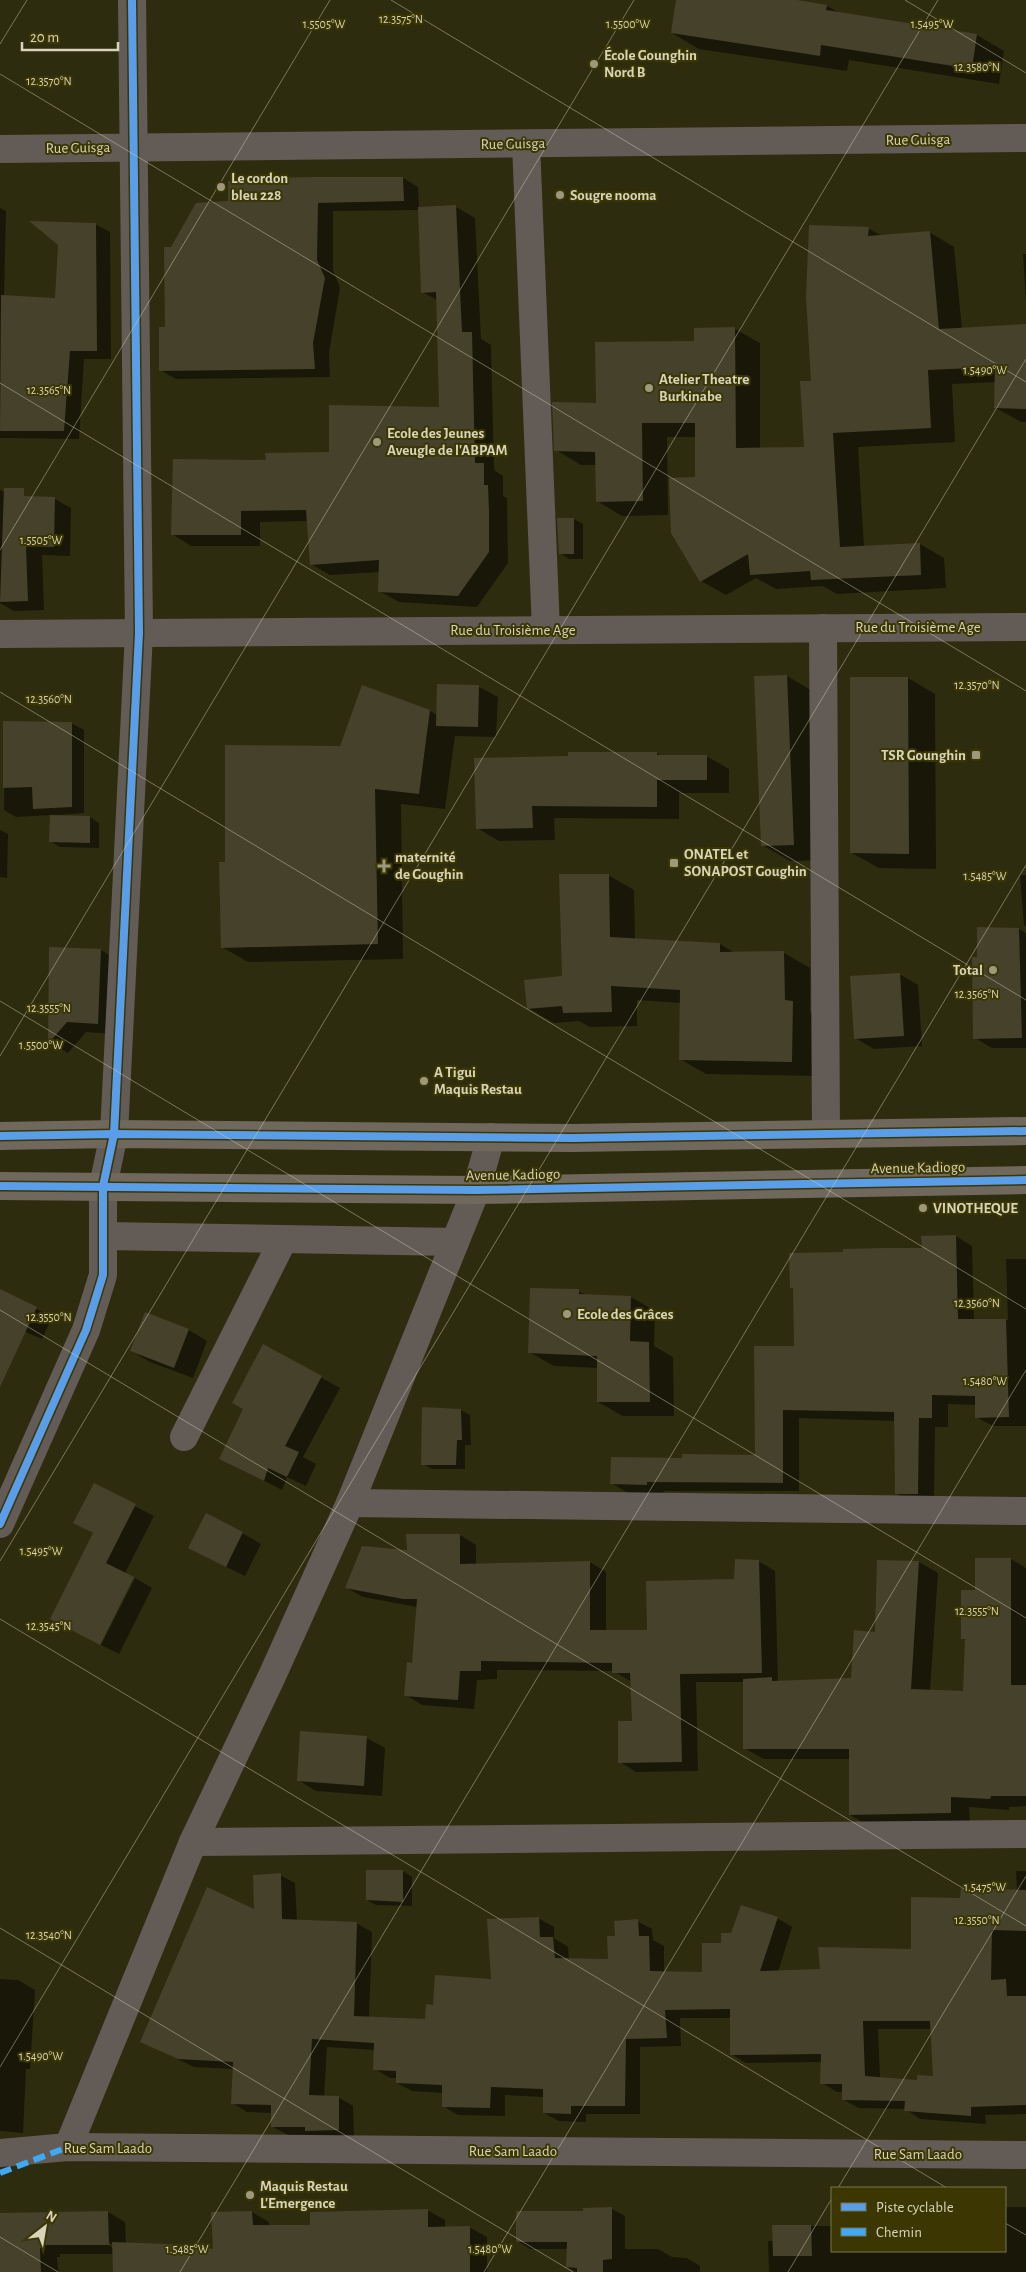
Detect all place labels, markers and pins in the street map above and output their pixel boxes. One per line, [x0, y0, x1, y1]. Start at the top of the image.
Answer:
place label: École Gounghin Nord B [604, 46, 697, 80]
marker: École Gounghin Nord B [588, 58, 600, 70]
place label: Le cordon bleu 228 [231, 171, 288, 203]
marker: Le cordon bleu 228 [215, 181, 227, 193]
place label: Sougre nooma [570, 188, 657, 203]
marker: Sougre nooma [554, 189, 566, 201]
place label: Atelier Theatre Burkinabe [659, 372, 749, 404]
marker: Atelier Theatre Burkinabe [643, 382, 655, 394]
place label: Ecole des Jeunes Aveugle de l'ABPAM [387, 426, 507, 458]
marker: Ecole des Jeunes Aveugle de l'ABPAM [371, 436, 383, 448]
place label: TSR Gounghin [881, 748, 966, 763]
marker: TSR Gounghin [970, 749, 982, 761]
place label: ONATEL et SONAPOST Goughin [684, 847, 807, 879]
place label: maternité de Goughin [395, 850, 464, 882]
marker: ONATEL et SONAPOST Goughin [668, 857, 680, 869]
marker: maternité de Goughin [377, 859, 391, 873]
place label: Total [953, 963, 983, 978]
marker: Total [987, 964, 999, 976]
place label: A Tigui Maquis Restau [434, 1065, 522, 1097]
marker: A Tigui Maquis Restau [418, 1075, 430, 1087]
place label: VINOTHEQUE [933, 1201, 1018, 1216]
marker: VINOTHEQUE [917, 1202, 929, 1214]
place label: Ecole des Grâces [577, 1307, 674, 1322]
marker: Ecole des Grâces [561, 1308, 573, 1320]
place label: Maquis Restau L'Emergence [260, 2179, 348, 2211]
marker: Maquis Restau L'Emergence [244, 2189, 256, 2201]

